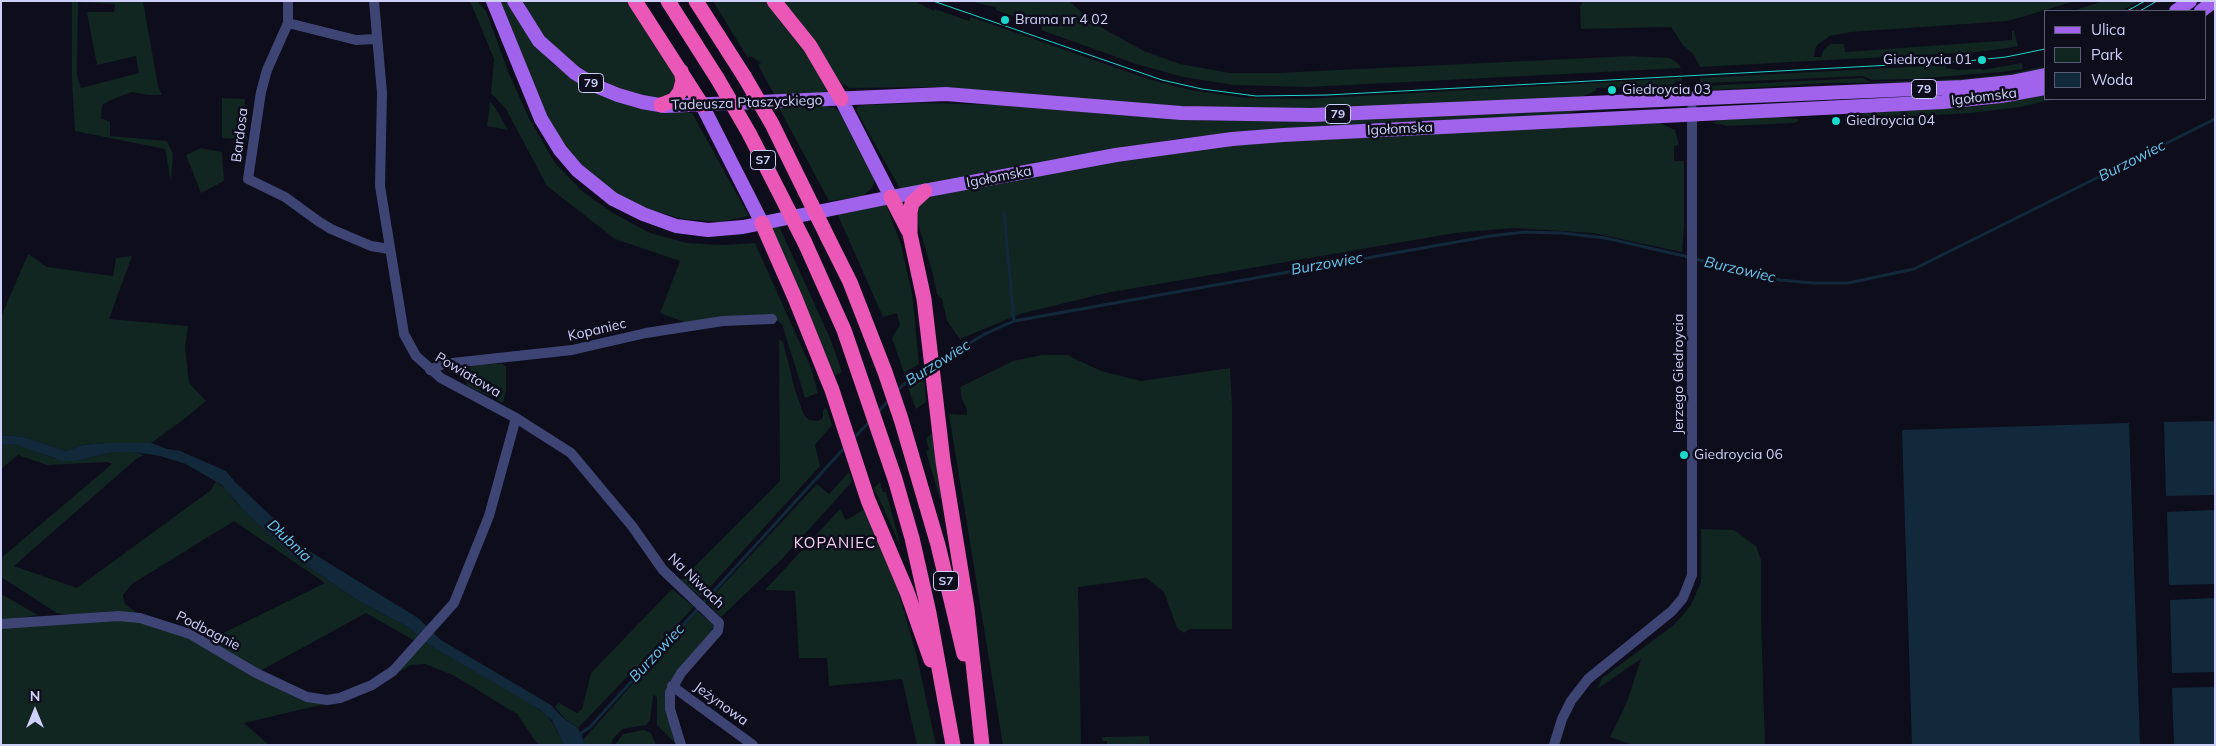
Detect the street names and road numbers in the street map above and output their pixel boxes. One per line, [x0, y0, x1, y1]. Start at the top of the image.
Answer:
road number: 79 [578, 74, 604, 92]
road number: 79 [1912, 80, 1936, 98]
street label: Igołomska [1950, 85, 2018, 109]
street label: Tadeusza Ptaszyckiego [671, 92, 823, 114]
road number: 79 [1326, 105, 1350, 124]
street label: Bardosa [228, 107, 252, 163]
street label: Igołomska [1367, 119, 1433, 139]
road number: S7 [750, 150, 776, 170]
street label: Igołomska [965, 162, 1033, 192]
street label: Jerzego Giedroycia [1671, 314, 1687, 434]
street label: Kopaniec [566, 315, 628, 345]
street label: Powiatowa [432, 349, 504, 401]
street label: Na Niwach [664, 550, 728, 612]
road number: S7 [934, 572, 958, 590]
street label: Podbagnie [173, 608, 243, 654]
street label: Jeżynowa [690, 679, 752, 729]

